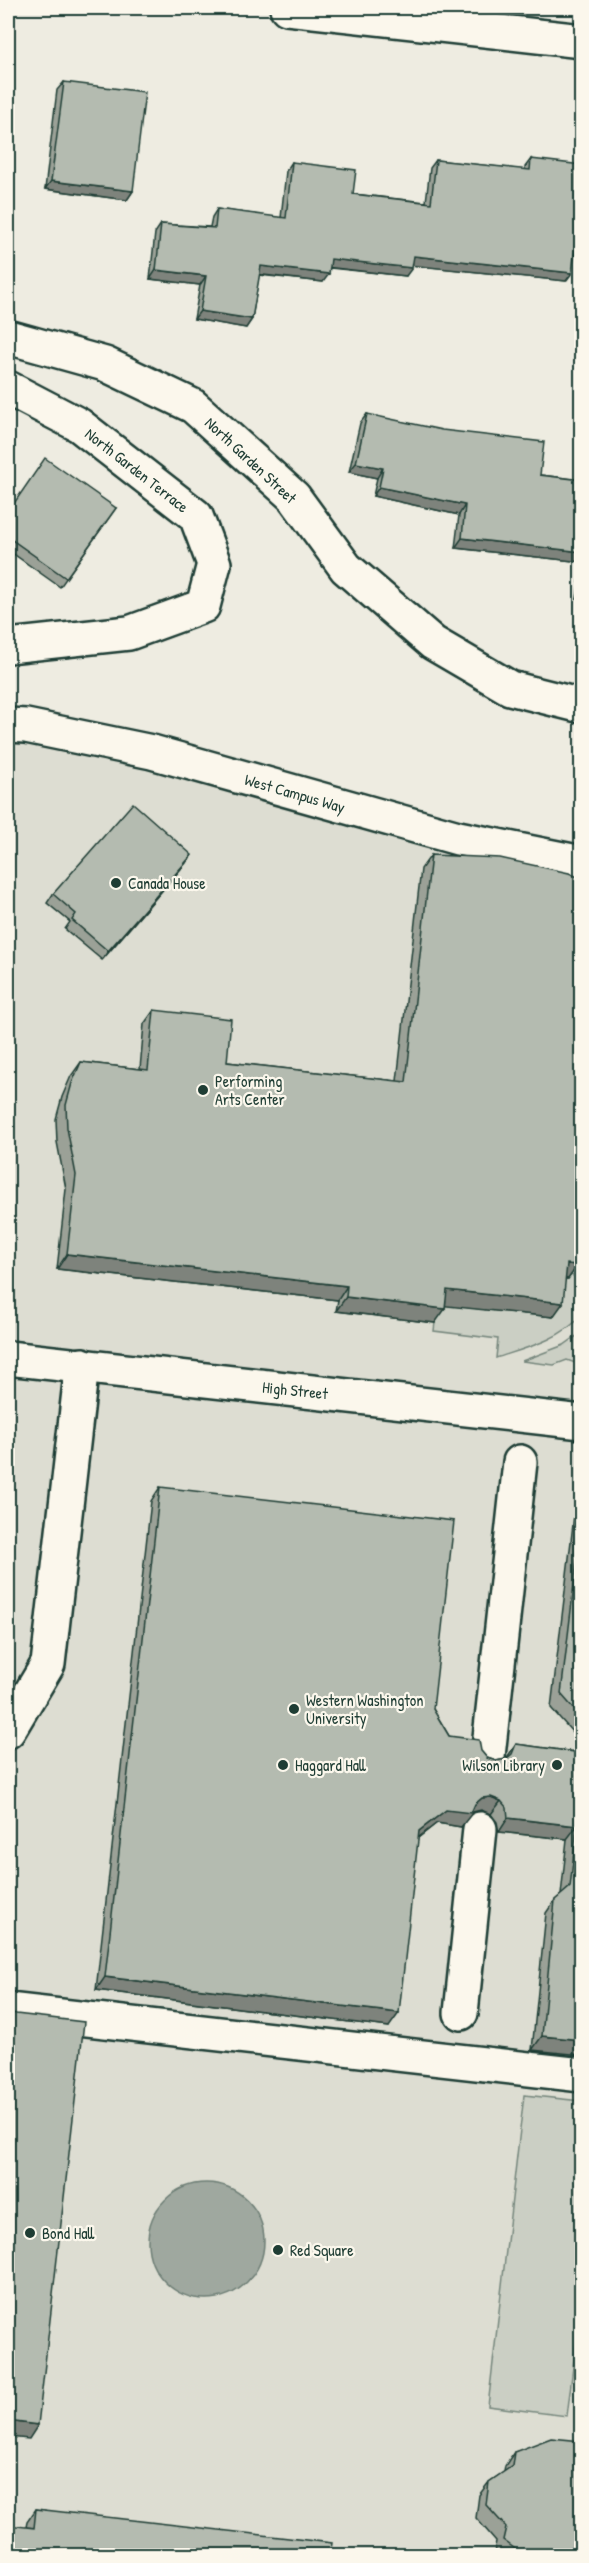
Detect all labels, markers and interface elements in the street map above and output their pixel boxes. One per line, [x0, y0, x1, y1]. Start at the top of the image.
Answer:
street label: North Garden Street [200, 412, 302, 509]
street label: North Garden Terrace [81, 423, 194, 518]
street label: West Campus Way [242, 768, 348, 818]
place label: Canada House [128, 872, 206, 894]
marker: Canada House [109, 876, 123, 890]
place label: Performing Arts Center [215, 1070, 285, 1110]
marker: Performing Arts Center [196, 1083, 210, 1097]
street label: High Street [261, 1376, 329, 1404]
place label: Western Washington University [306, 1689, 423, 1729]
marker: Western Washington University [287, 1702, 301, 1716]
place label: Haggard Hall [295, 1754, 366, 1776]
place label: Wilson Library [462, 1754, 545, 1776]
marker: Haggard Hall [276, 1758, 290, 1772]
marker: Wilson Library [550, 1758, 564, 1772]
place label: Bond Hall [42, 2222, 94, 2244]
marker: Bond Hall [23, 2226, 37, 2240]
place label: Red Square [290, 2239, 354, 2261]
marker: Red Square [271, 2243, 285, 2257]

